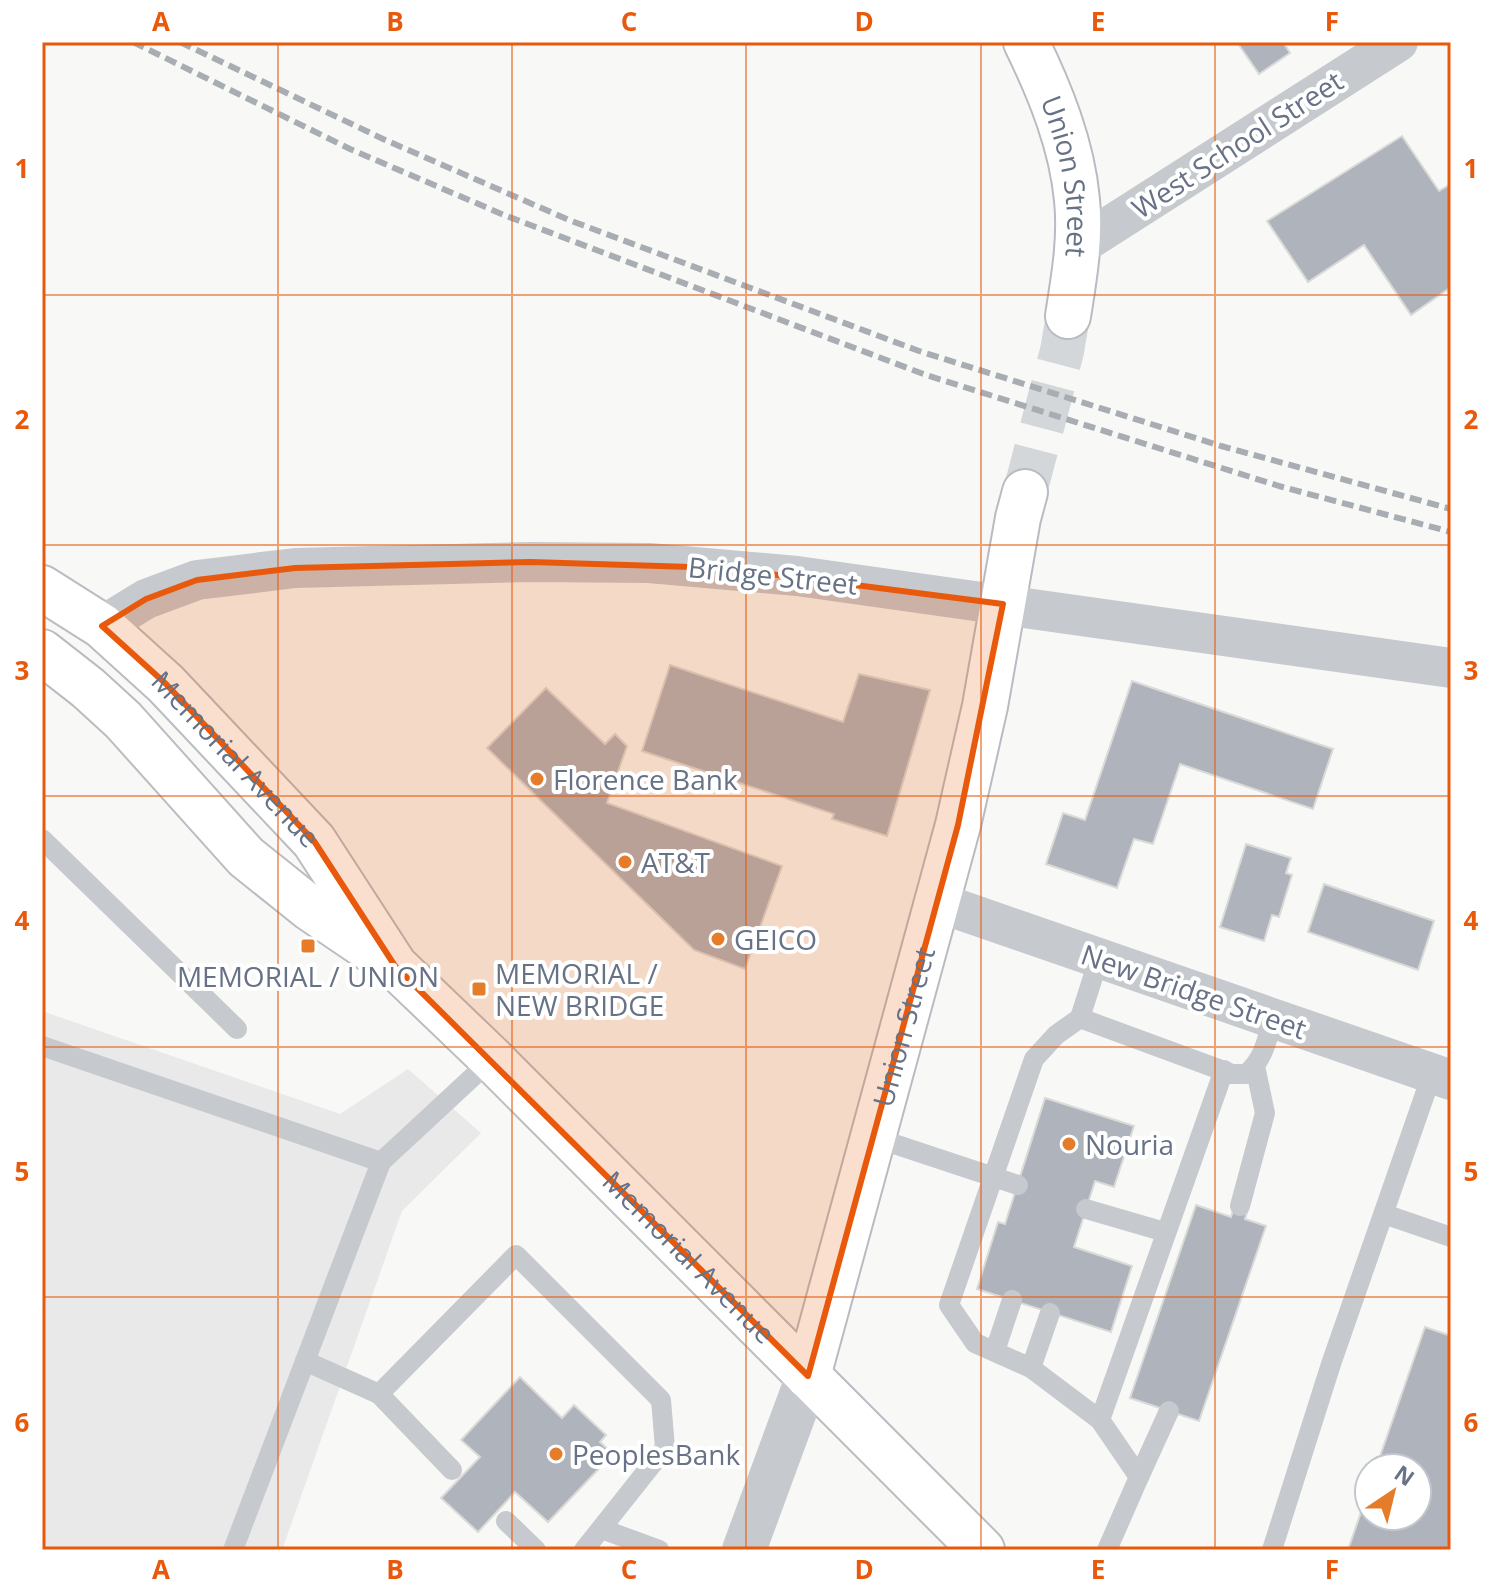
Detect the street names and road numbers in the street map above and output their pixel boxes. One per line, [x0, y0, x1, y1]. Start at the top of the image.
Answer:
street label: West School Street [1124, 62, 1350, 226]
street label: Union Street [1033, 90, 1097, 259]
street label: Bridge Street [686, 547, 860, 603]
street label: Memorial Avenue [144, 662, 329, 855]
street label: New Bridge Street [1076, 935, 1312, 1047]
street label: Union Street [863, 942, 943, 1111]
street label: Memorial Avenue [595, 1162, 784, 1352]

